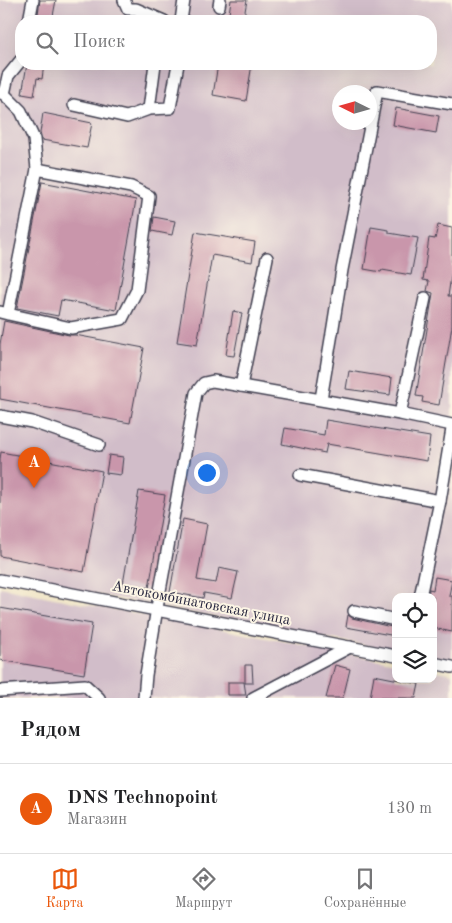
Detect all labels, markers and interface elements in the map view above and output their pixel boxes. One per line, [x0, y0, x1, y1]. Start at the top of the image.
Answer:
search box [15, 15, 437, 70]
icon: search [33, 29, 61, 57]
text: Поиск [73, 33, 125, 52]
north arrow [332, 85, 377, 130]
pin: A [18, 447, 50, 488]
your location [194, 460, 220, 486]
street label: Автокомбинатовская улица [110, 579, 292, 629]
map controls [392, 593, 437, 683]
button: locate [392, 593, 437, 638]
button: layers [392, 638, 437, 683]
text: Рядом [20, 720, 81, 741]
text: DNS Technopoint [67, 789, 218, 808]
text: A [30, 801, 42, 817]
text: 130 m [387, 801, 432, 817]
text: Магазин [67, 812, 127, 828]
tab: Карта [46, 865, 84, 912]
tab: Маршрут [175, 865, 232, 912]
tab: Сохранённые [324, 865, 406, 912]

